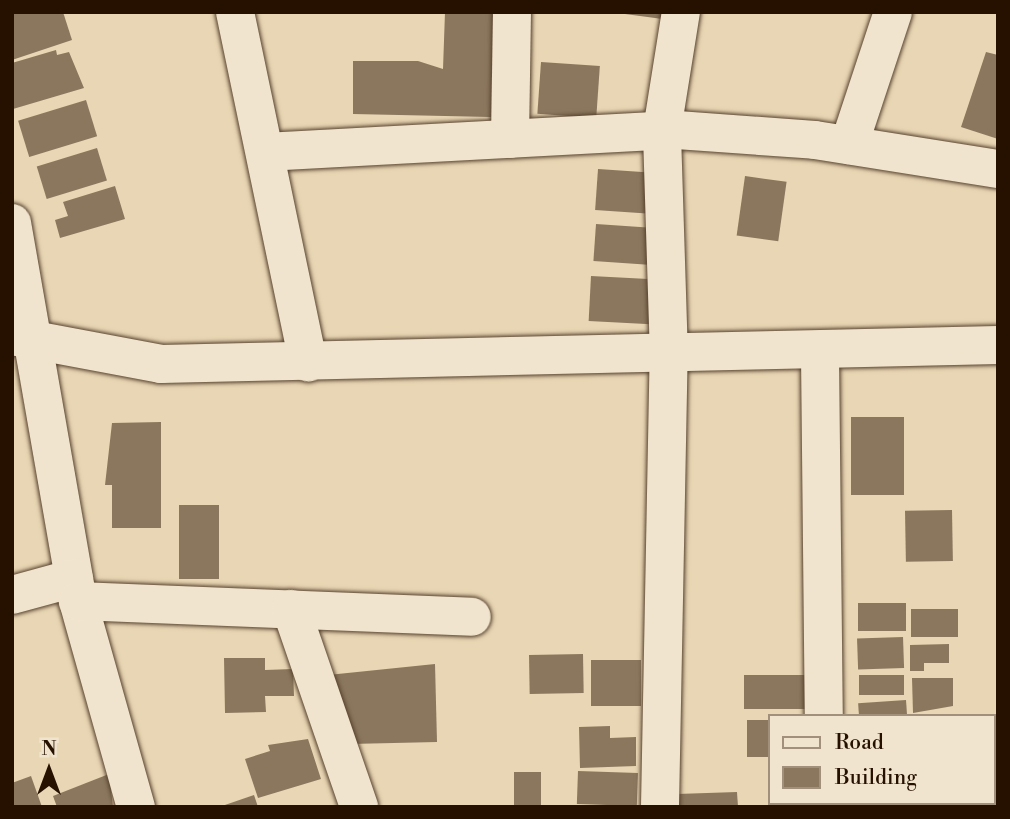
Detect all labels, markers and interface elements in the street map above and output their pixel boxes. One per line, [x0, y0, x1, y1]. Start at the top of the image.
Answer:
legend [768, 714, 996, 805]
text: Road [835, 730, 884, 756]
north arrow [14, 735, 84, 805]
text: N [41, 737, 57, 761]
text: Building [835, 765, 917, 791]

